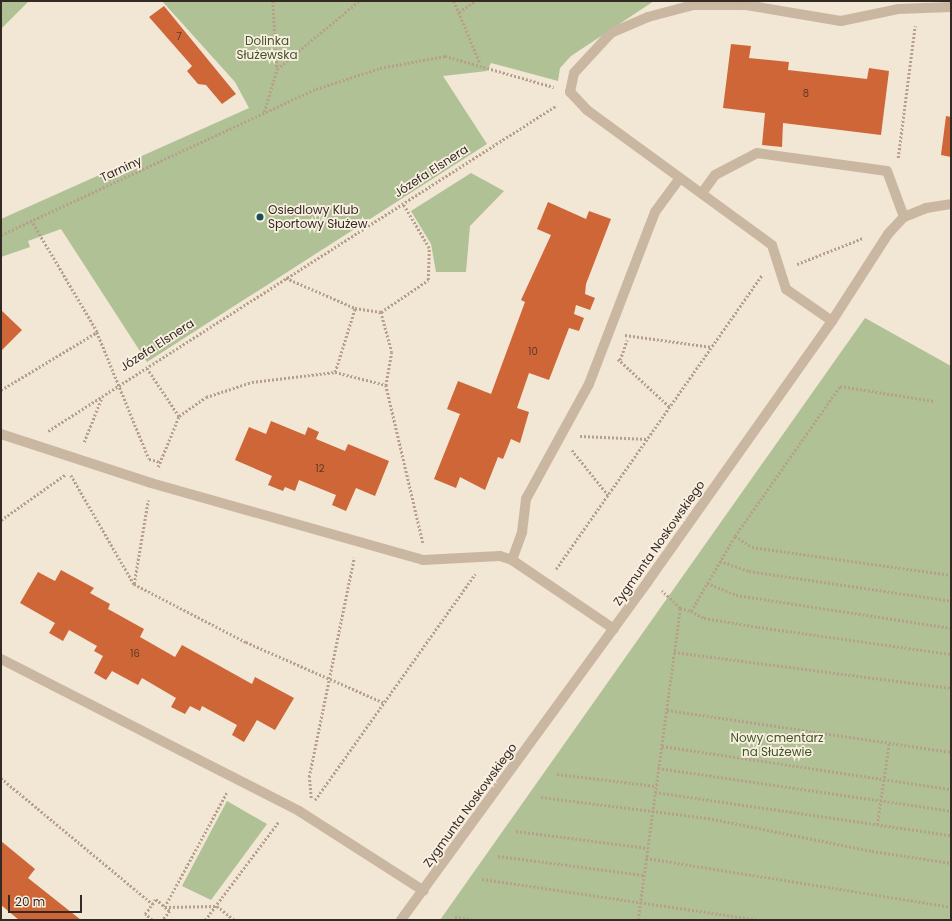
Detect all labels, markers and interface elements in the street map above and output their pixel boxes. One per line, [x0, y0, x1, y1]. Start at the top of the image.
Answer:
house number: 7 [176, 31, 182, 43]
park label: Dolinka Służewska [236, 34, 298, 62]
house number: 8 [803, 88, 809, 100]
street label: Józefa Elsnera [391, 142, 471, 200]
street label: Tarniny [98, 153, 144, 185]
place label: Osiedlowy Klub Sportowy Służew [268, 203, 368, 231]
marker: Osiedlowy Klub Sportowy Służew [255, 212, 265, 222]
street label: Józefa Elsnera [117, 316, 197, 374]
house number: 10 [528, 346, 538, 358]
house number: 12 [316, 463, 324, 475]
street label: Zygmunta Noskowskiego [610, 478, 708, 608]
house number: 16 [130, 648, 140, 660]
park label: Nowy cmentarz na Służewie [730, 731, 824, 759]
street label: Zygmunta Noskowskiego [420, 740, 520, 870]
scale bar [10, 887, 84, 913]
text: 20 m [15, 893, 45, 910]

